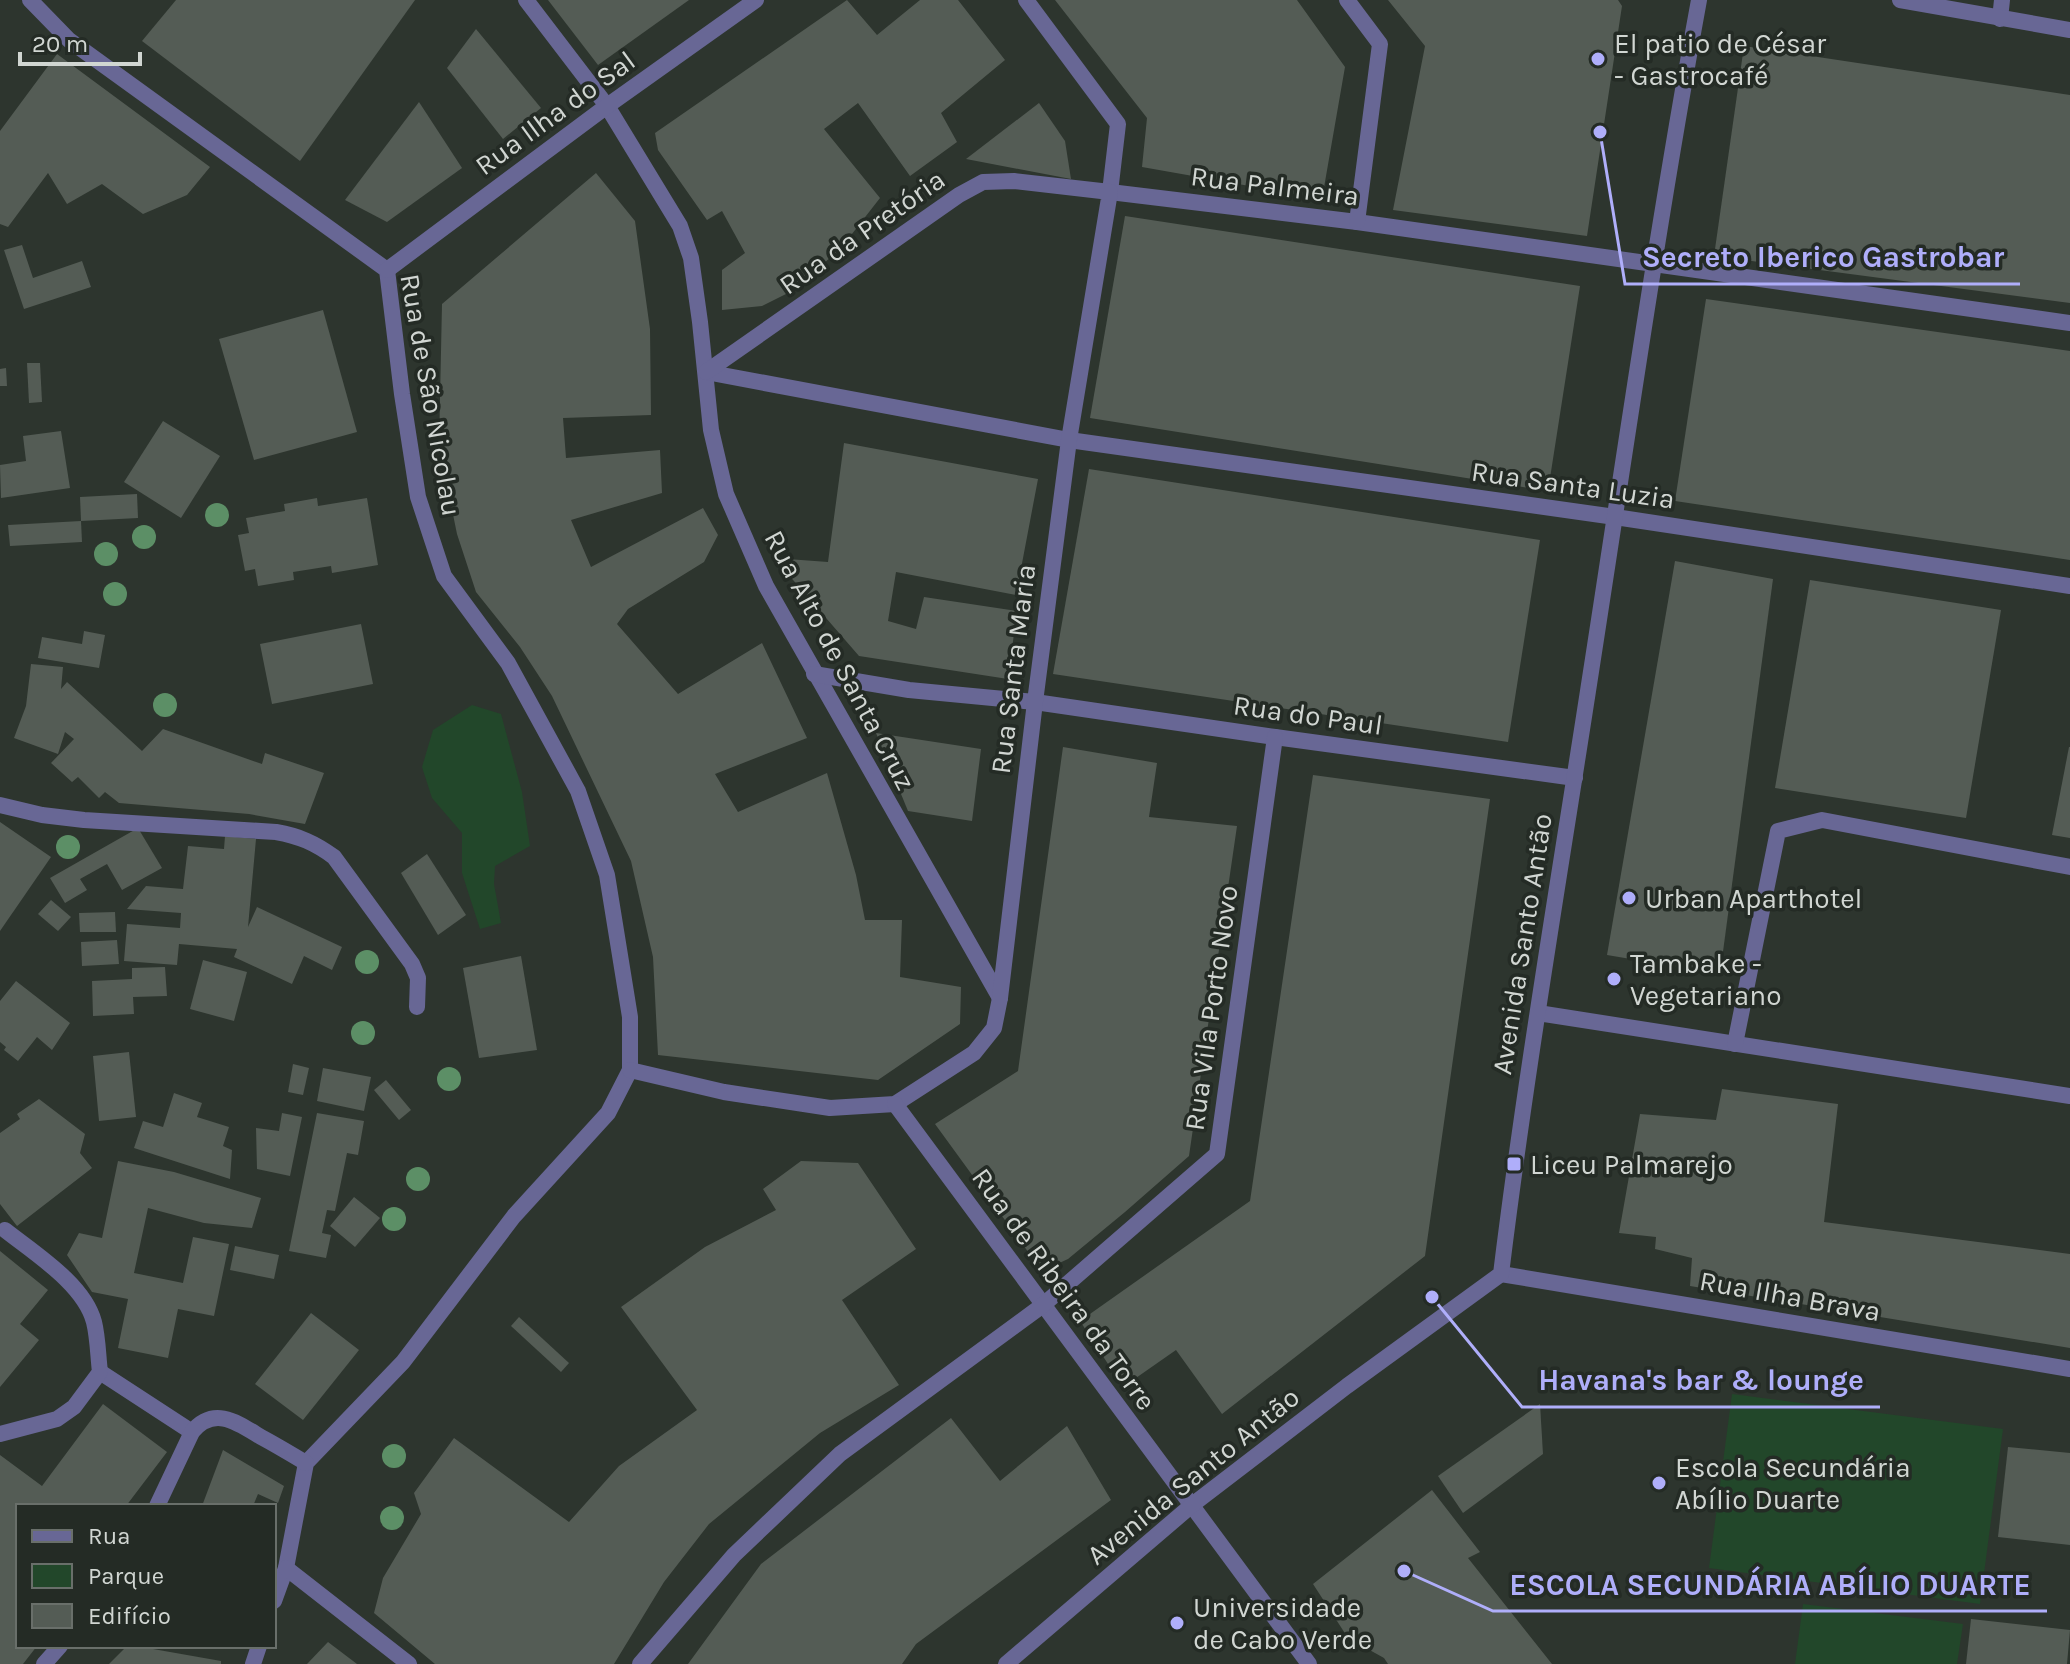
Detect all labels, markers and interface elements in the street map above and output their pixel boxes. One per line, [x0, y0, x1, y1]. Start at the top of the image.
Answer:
scale bar [20, 16, 140, 66]
place label: El patio de César - Gastrocafé [1614, 27, 1827, 92]
text: 20 m [32, 30, 88, 58]
street label: Rua Ilha do Sal [469, 44, 641, 182]
marker: El patio de César - Gastrocafé [1589, 50, 1607, 68]
street label: Rua Palmeira [1189, 159, 1361, 213]
street label: Rua da Pretória [773, 163, 951, 301]
callout: Secreto Iberico Gastrobar [1625, 230, 2020, 284]
text: Secreto Iberico Gastrobar [1642, 239, 2004, 275]
street label: Rua de São Nicolau [393, 271, 469, 519]
street label: Rua Santa Luzia [1469, 454, 1677, 516]
street label: Rua Alto de Santa Cruz [757, 524, 923, 796]
street label: Rua Santa Maria [984, 562, 1042, 776]
street label: Rua do Paul [1231, 688, 1385, 742]
street label: Avenida Santo Antão [1485, 811, 1559, 1077]
place label: Urban Aparthotel [1645, 882, 1862, 915]
street label: Rua Vila Porto Novo [1177, 883, 1245, 1133]
marker: Urban Aparthotel [1620, 889, 1638, 907]
place label: Tambake - Vegetariano [1630, 947, 1781, 1012]
marker: Tambake - Vegetariano [1605, 970, 1623, 988]
place label: Liceu Palmarejo [1530, 1148, 1733, 1181]
marker: Liceu Palmarejo [1505, 1155, 1523, 1173]
street label: Rua de Ribeira da Torre [965, 1162, 1163, 1416]
street label: Rua Ilha Brava [1697, 1264, 1883, 1328]
callout: Havana's bar & lounge [1522, 1353, 1880, 1407]
text: Havana's bar & lounge [1538, 1362, 1864, 1398]
street label: Avenida Santo Antão [1080, 1380, 1306, 1572]
place label: Escola Secundária Abílio Duarte [1675, 1451, 1911, 1516]
marker: Escola Secundária Abílio Duarte [1650, 1474, 1668, 1492]
legend [16, 1504, 276, 1648]
text: Rua [88, 1522, 130, 1550]
callout: ESCOLA SECUNDÁRIA ABÍLIO DUARTE [1493, 1557, 2047, 1611]
text: Parque [88, 1562, 164, 1590]
text: ESCOLA SECUNDÁRIA ABÍLIO DUARTE [1509, 1565, 2031, 1603]
place label: Universidade de Cabo Verde [1193, 1591, 1372, 1656]
text: Edifício [88, 1602, 171, 1630]
marker: Universidade de Cabo Verde [1168, 1614, 1186, 1632]

